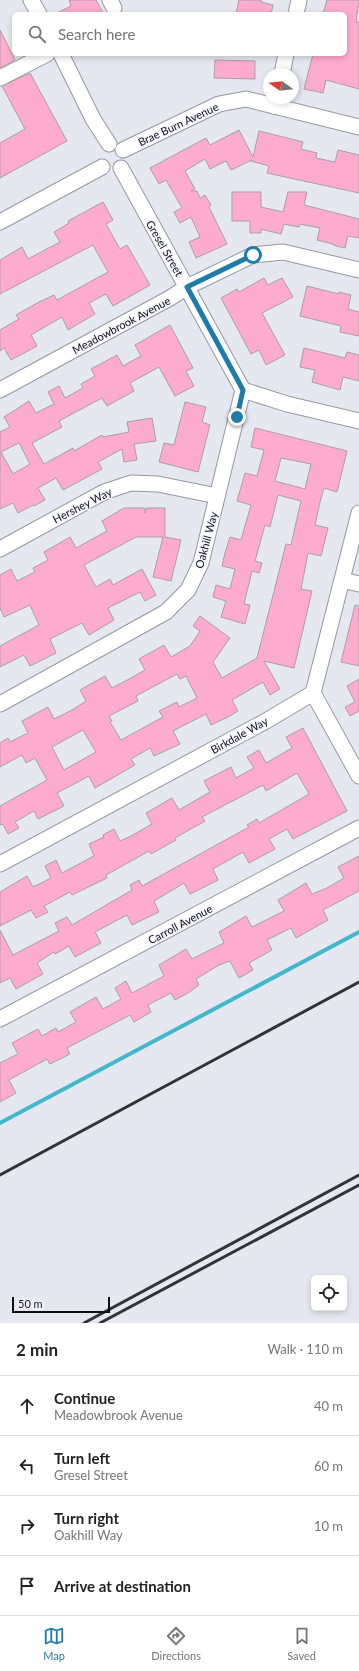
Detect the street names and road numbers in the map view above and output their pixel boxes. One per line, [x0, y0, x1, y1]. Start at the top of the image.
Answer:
street label: Brae Burn Avenue [136, 100, 220, 148]
street label: Gresel Street [144, 218, 186, 278]
street label: Meadowbrook Avenue [70, 294, 172, 356]
street label: Hershey Way [50, 484, 114, 525]
street label: Oakhill Way [192, 510, 220, 570]
street label: Birkdale Way [208, 714, 270, 756]
street label: Carroll Avenue [146, 902, 215, 946]

